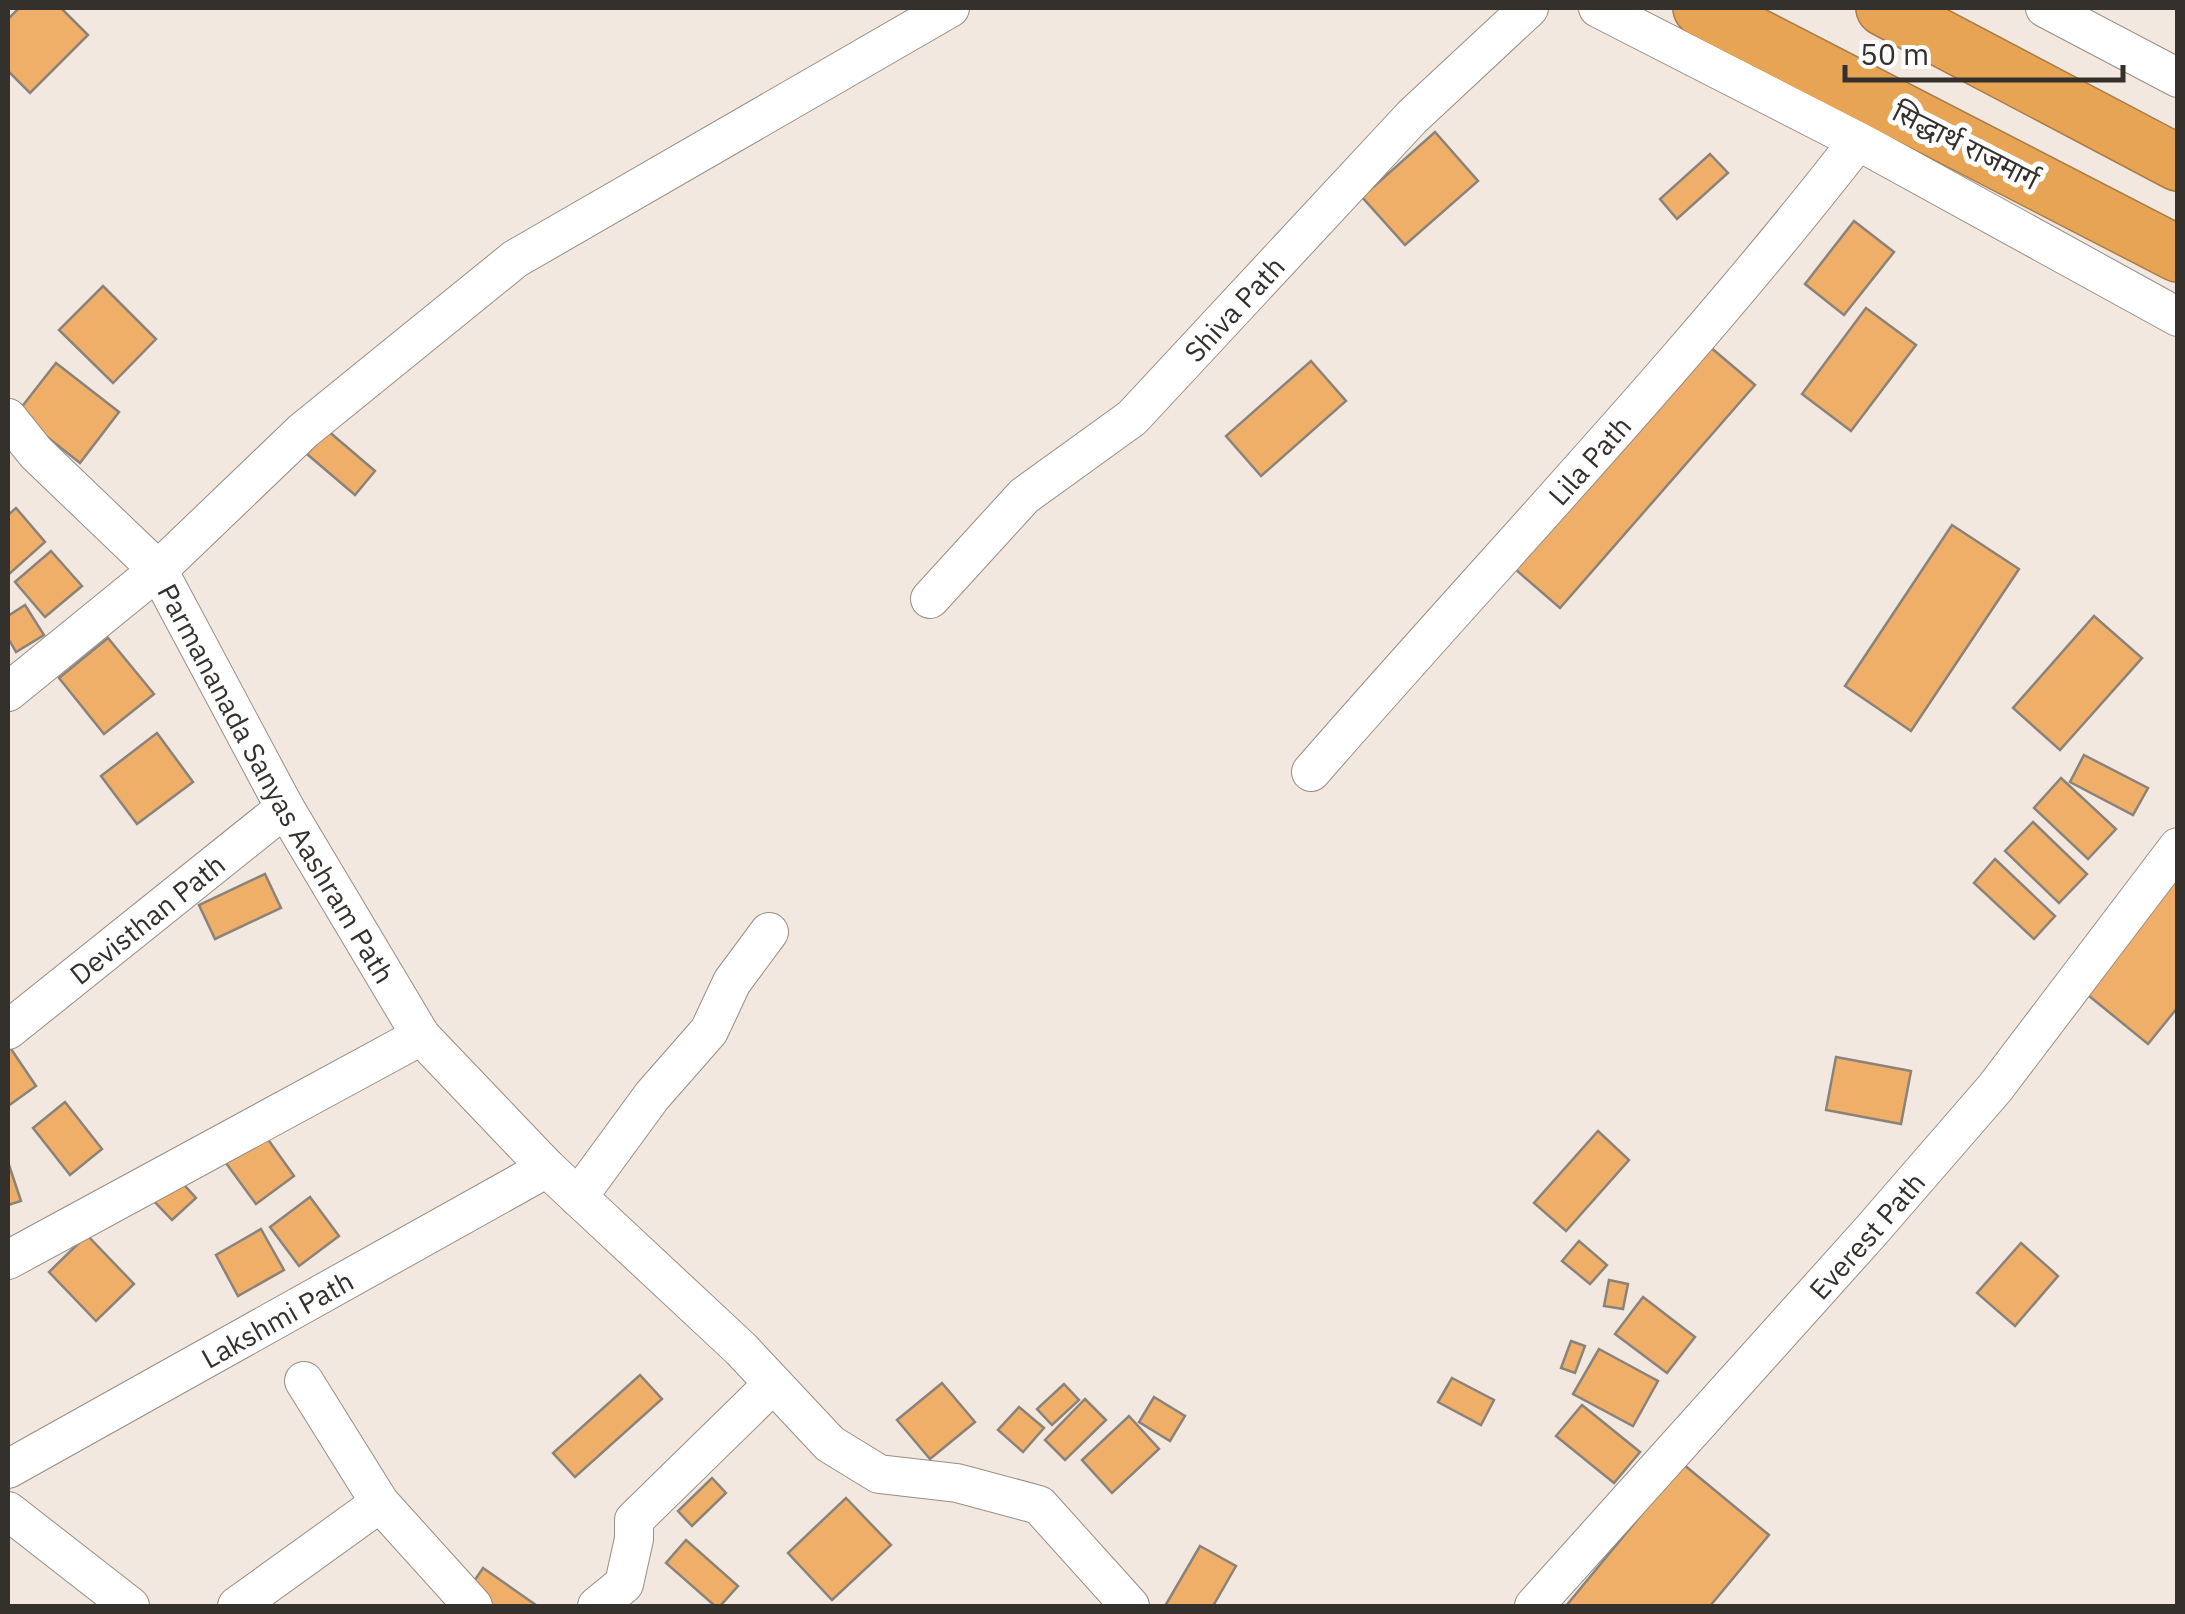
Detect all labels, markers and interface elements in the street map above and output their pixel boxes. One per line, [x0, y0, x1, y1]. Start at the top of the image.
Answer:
scale bar [1845, 20, 2122, 82]
text: 50 m [1860, 34, 1929, 73]
street label: सिद्धार्थ राजमार्ग [1887, 92, 2047, 198]
street label: Shiva Path [1175, 248, 1292, 369]
street label: Lila Path [1540, 407, 1639, 513]
street label: Parmananada Sanyas Aashram Path [150, 577, 404, 990]
street label: Devisthan Path [62, 845, 232, 992]
street label: Everest Path [1800, 1164, 1933, 1307]
street label: Lakshmi Path [194, 1262, 359, 1376]

